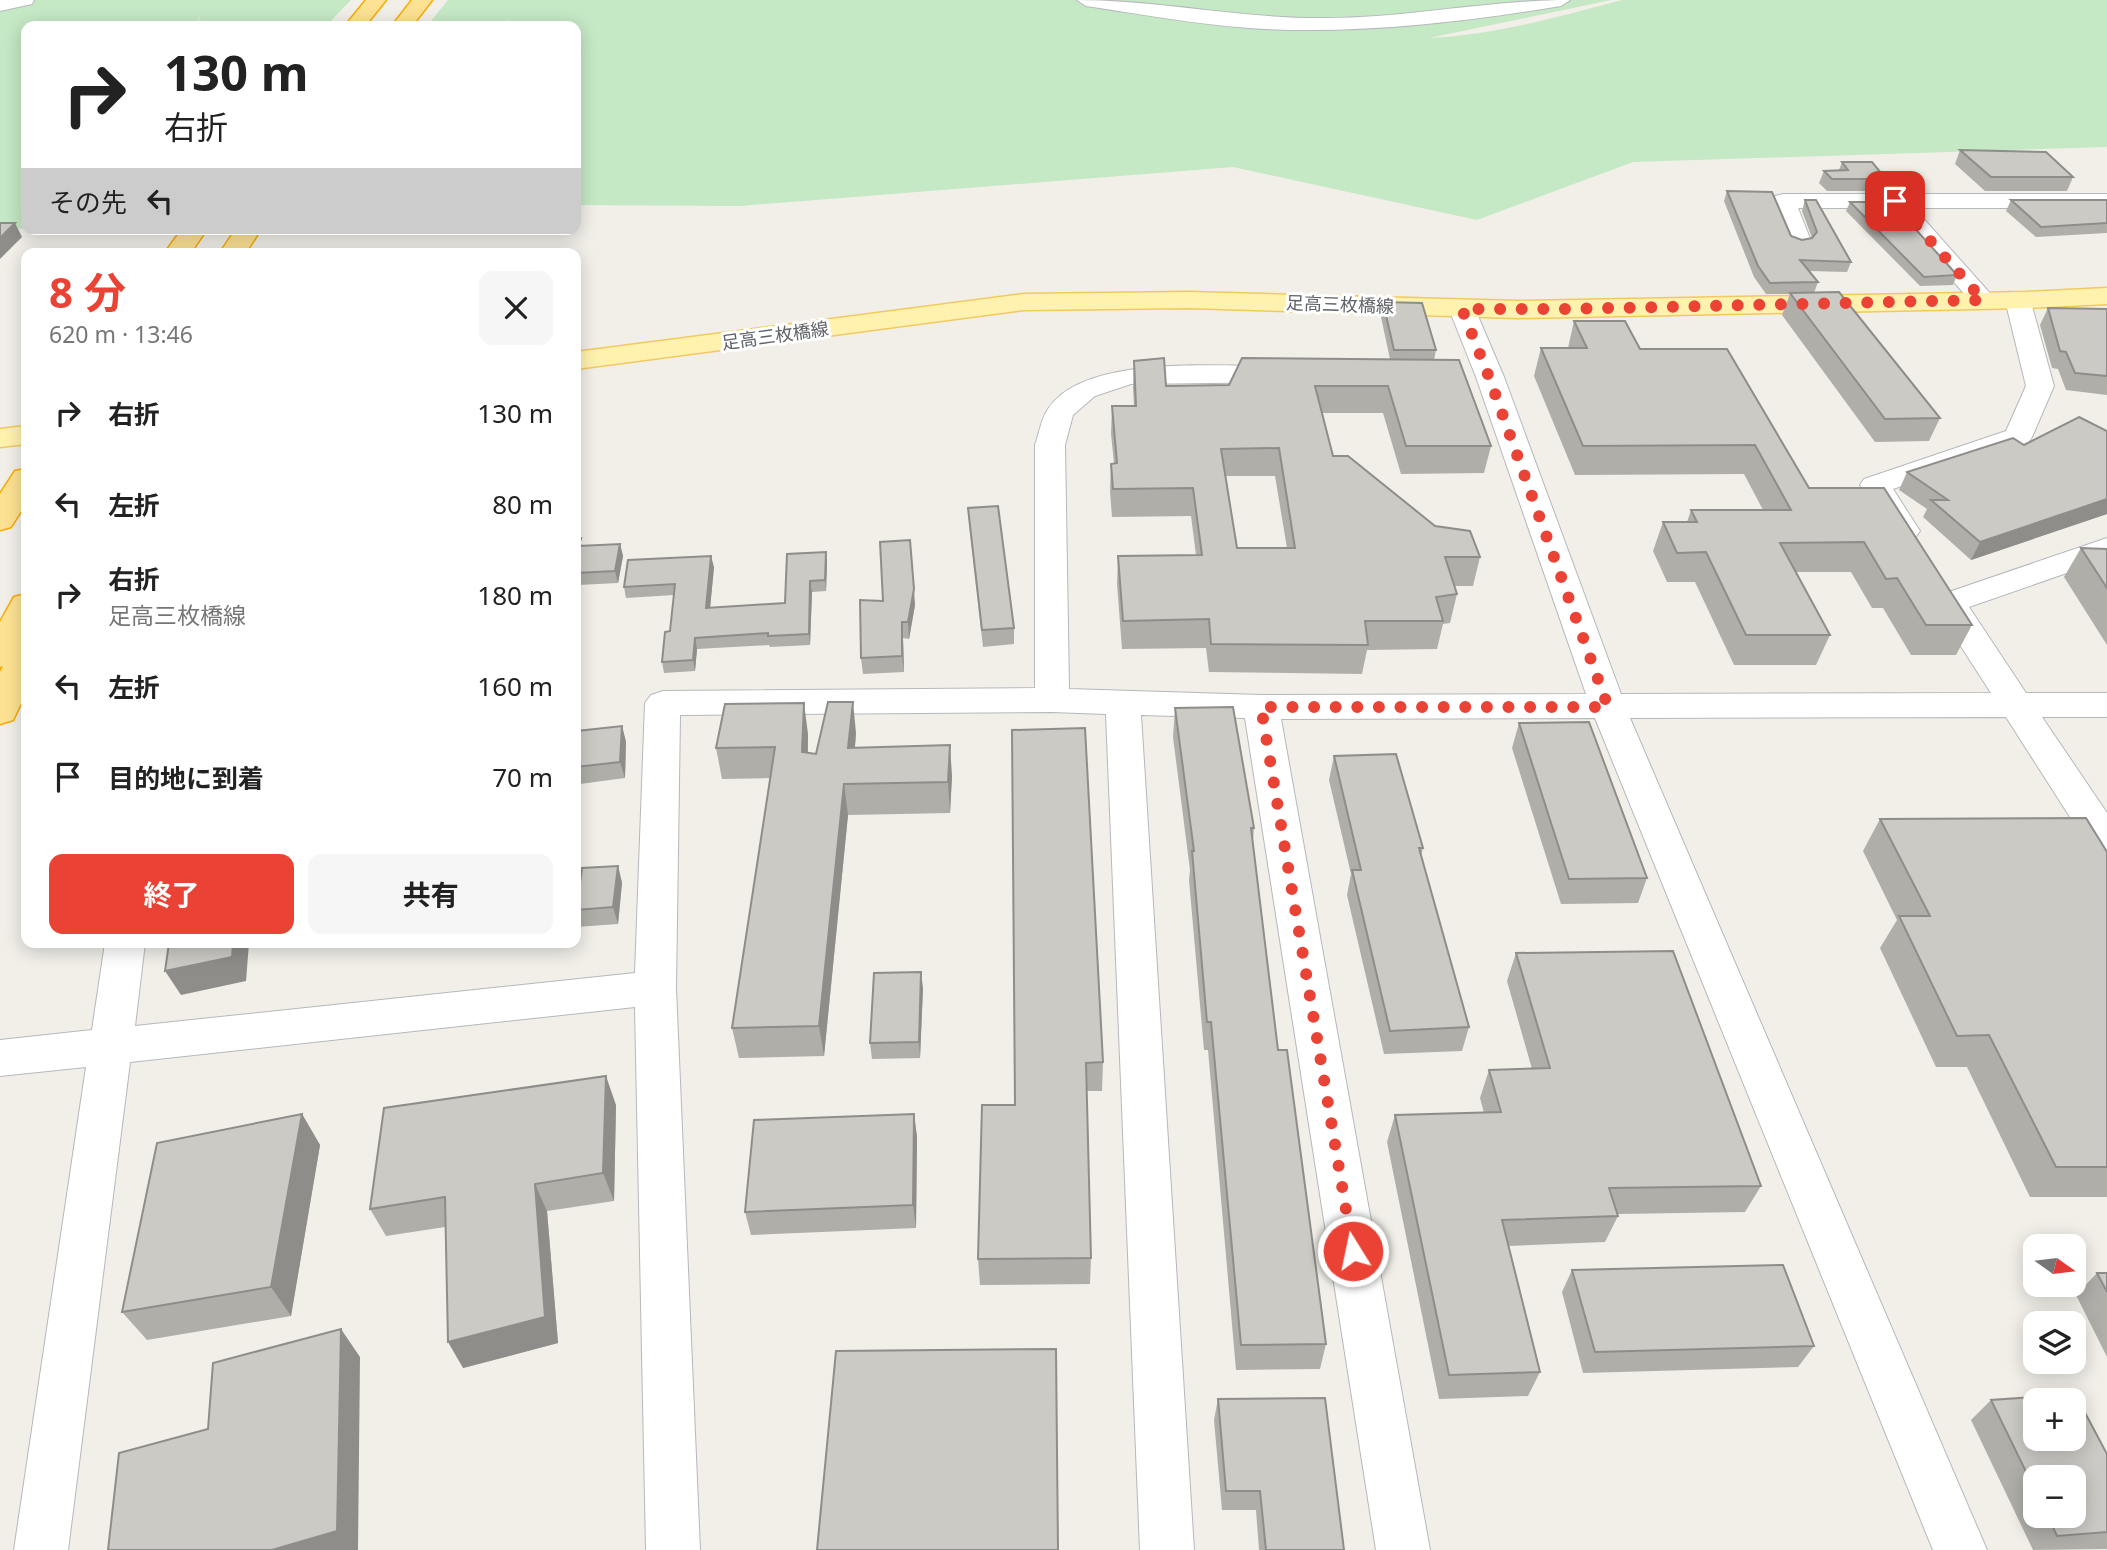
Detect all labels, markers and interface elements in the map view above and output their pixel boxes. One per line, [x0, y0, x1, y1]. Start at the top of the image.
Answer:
text: 130 m [164, 39, 309, 105]
icon: right [49, 49, 140, 140]
text: 右折 [164, 105, 228, 148]
pin [1865, 171, 1925, 231]
icon: left [141, 182, 179, 220]
icon: arrive [1876, 182, 1914, 220]
text: その先 [49, 184, 127, 220]
text: 8 分 [49, 263, 126, 320]
button: close [479, 271, 553, 345]
street label: 足高三枚橋線 [1286, 290, 1394, 318]
street label: 足高三枚橋線 [720, 316, 830, 354]
text: 620 m · 13:46 [49, 318, 193, 350]
icon: right [49, 394, 87, 432]
text: 130 m [477, 395, 553, 431]
text: 右折 [108, 396, 160, 432]
icon: left [49, 485, 87, 523]
text: 80 m [492, 486, 553, 522]
text: 左折 [108, 487, 160, 523]
text: 右折 [108, 561, 160, 597]
icon: right [49, 576, 87, 614]
text: 180 m [477, 577, 553, 613]
text: 足高三枚橋線 [108, 599, 246, 631]
icon: left [49, 667, 87, 705]
text: 160 m [477, 668, 553, 704]
text: 左折 [108, 669, 160, 705]
icon: arrive [49, 758, 87, 796]
text: 70 m [492, 759, 553, 795]
text: 目的地に到着 [108, 760, 264, 796]
button: 終了 [49, 854, 294, 934]
button: 共有 [308, 854, 553, 934]
position arrow [1316, 1214, 1390, 1288]
north arrow [2023, 1234, 2086, 1297]
map controls [2023, 1234, 2086, 1528]
button: layers [2023, 1311, 2086, 1374]
button: + [2023, 1388, 2086, 1451]
button: − [2023, 1465, 2086, 1528]

